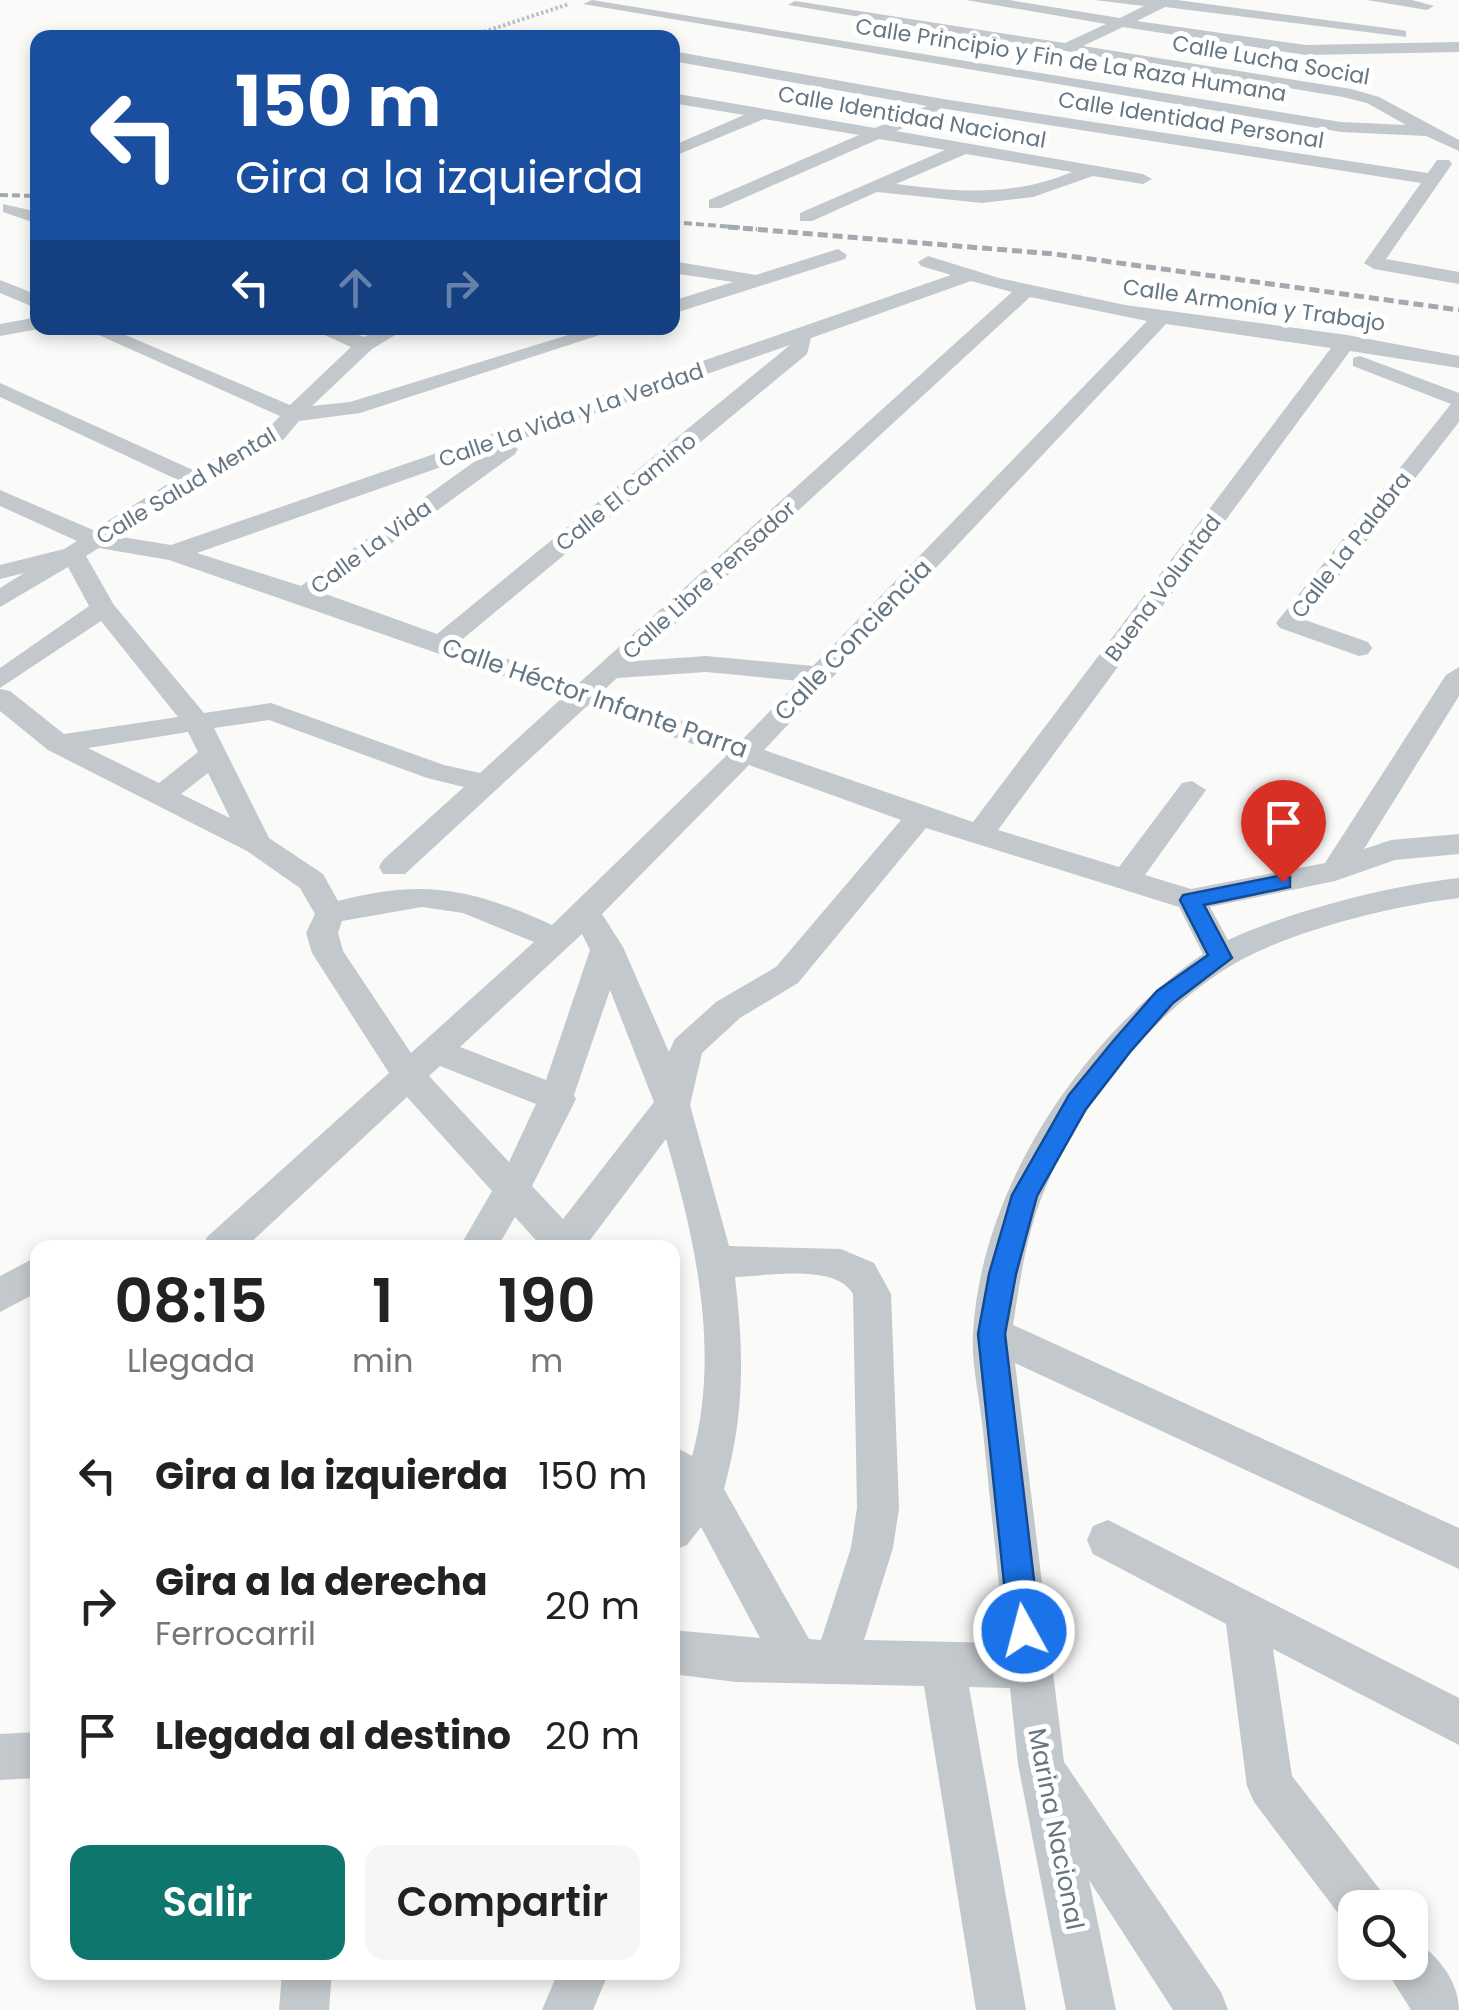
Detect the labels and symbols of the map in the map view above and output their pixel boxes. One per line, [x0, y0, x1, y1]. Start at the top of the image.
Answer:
street label: Calle Principio y Fin de La Raza Humana [853, 11, 1289, 109]
street label: Calle Lucha Social [1170, 27, 1372, 93]
street label: Calle Identidad Nacional [776, 78, 1048, 156]
street label: Calle Identidad Personal [1056, 84, 1326, 156]
street label: Calle Armonía y Trabajo [1121, 271, 1387, 339]
street label: Calle La Vida y La Verdad [434, 355, 708, 475]
street label: Calle Salud Mental [90, 420, 282, 552]
street label: Calle El Camino [549, 426, 703, 558]
street label: Calle La Palabra [1284, 465, 1418, 625]
street label: Calle La Vida [304, 493, 438, 601]
street label: Calle Libre Pensador [616, 494, 802, 666]
street label: Buena Voluntad [1098, 508, 1228, 668]
street label: Calle Conciencia [766, 551, 940, 729]
street label: Calle Héctor Infante Parra [437, 629, 753, 767]
pin [1241, 780, 1326, 883]
position arrow [972, 1579, 1076, 1683]
street label: Marina Nacional [1019, 1725, 1093, 1933]

